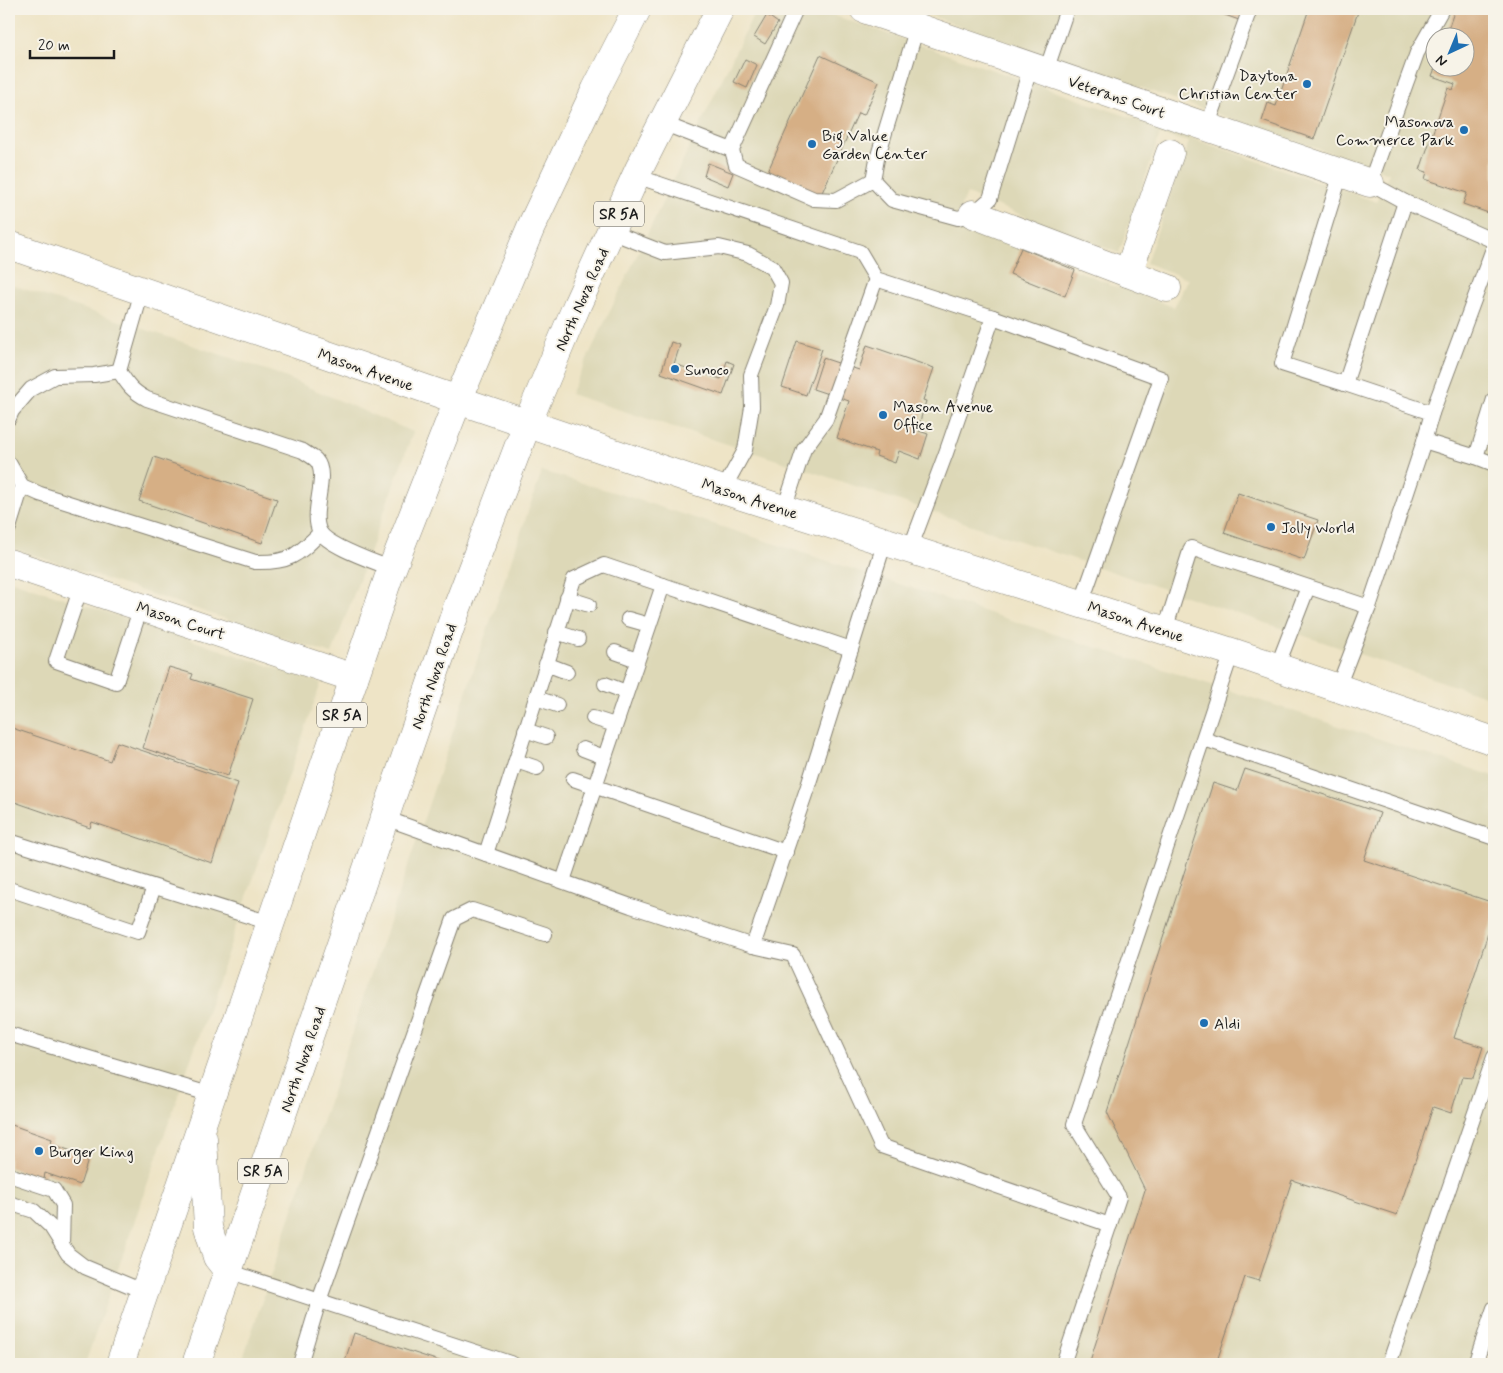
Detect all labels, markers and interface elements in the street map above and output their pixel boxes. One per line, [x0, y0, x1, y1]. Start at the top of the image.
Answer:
scale bar [30, 28, 114, 60]
north arrow [1426, 28, 1476, 78]
text: 20 m [38, 36, 70, 56]
text: N [1432, 51, 1451, 70]
place label: Daytona Christian Center [1179, 66, 1297, 105]
street label: Veterans Court [1065, 71, 1168, 124]
marker: Daytona Christian Center [1301, 78, 1313, 90]
place label: Masonova Commerce Park [1336, 112, 1454, 151]
marker: Masonova Commerce Park [1458, 124, 1470, 136]
place label: Big Value Garden Center [822, 126, 928, 165]
marker: Big Value Garden Center [806, 138, 818, 150]
road number: SR 5A [594, 202, 644, 226]
street label: North Nova Road [550, 245, 614, 354]
street label: Mason Avenue [315, 344, 417, 397]
place label: Sunoco [685, 360, 729, 381]
marker: Sunoco [669, 363, 681, 375]
place label: Mason Avenue Office [893, 397, 994, 436]
marker: Mason Avenue Office [877, 409, 889, 421]
street label: Mason Avenue [699, 474, 801, 525]
place label: Jolly World [1281, 518, 1355, 539]
marker: Jolly World [1265, 521, 1277, 533]
street label: Mason Court [133, 597, 228, 646]
street label: Mason Avenue [1085, 597, 1187, 648]
street label: North Nova Road [406, 621, 462, 732]
road number: SR 5A [317, 702, 367, 728]
street label: North Nova Road [275, 1004, 331, 1115]
place label: Aldi [1214, 1014, 1240, 1035]
marker: Aldi [1198, 1017, 1210, 1029]
place label: Burger King [49, 1142, 134, 1164]
marker: Burger King [33, 1145, 45, 1157]
road number: SR 5A [238, 1158, 288, 1184]

